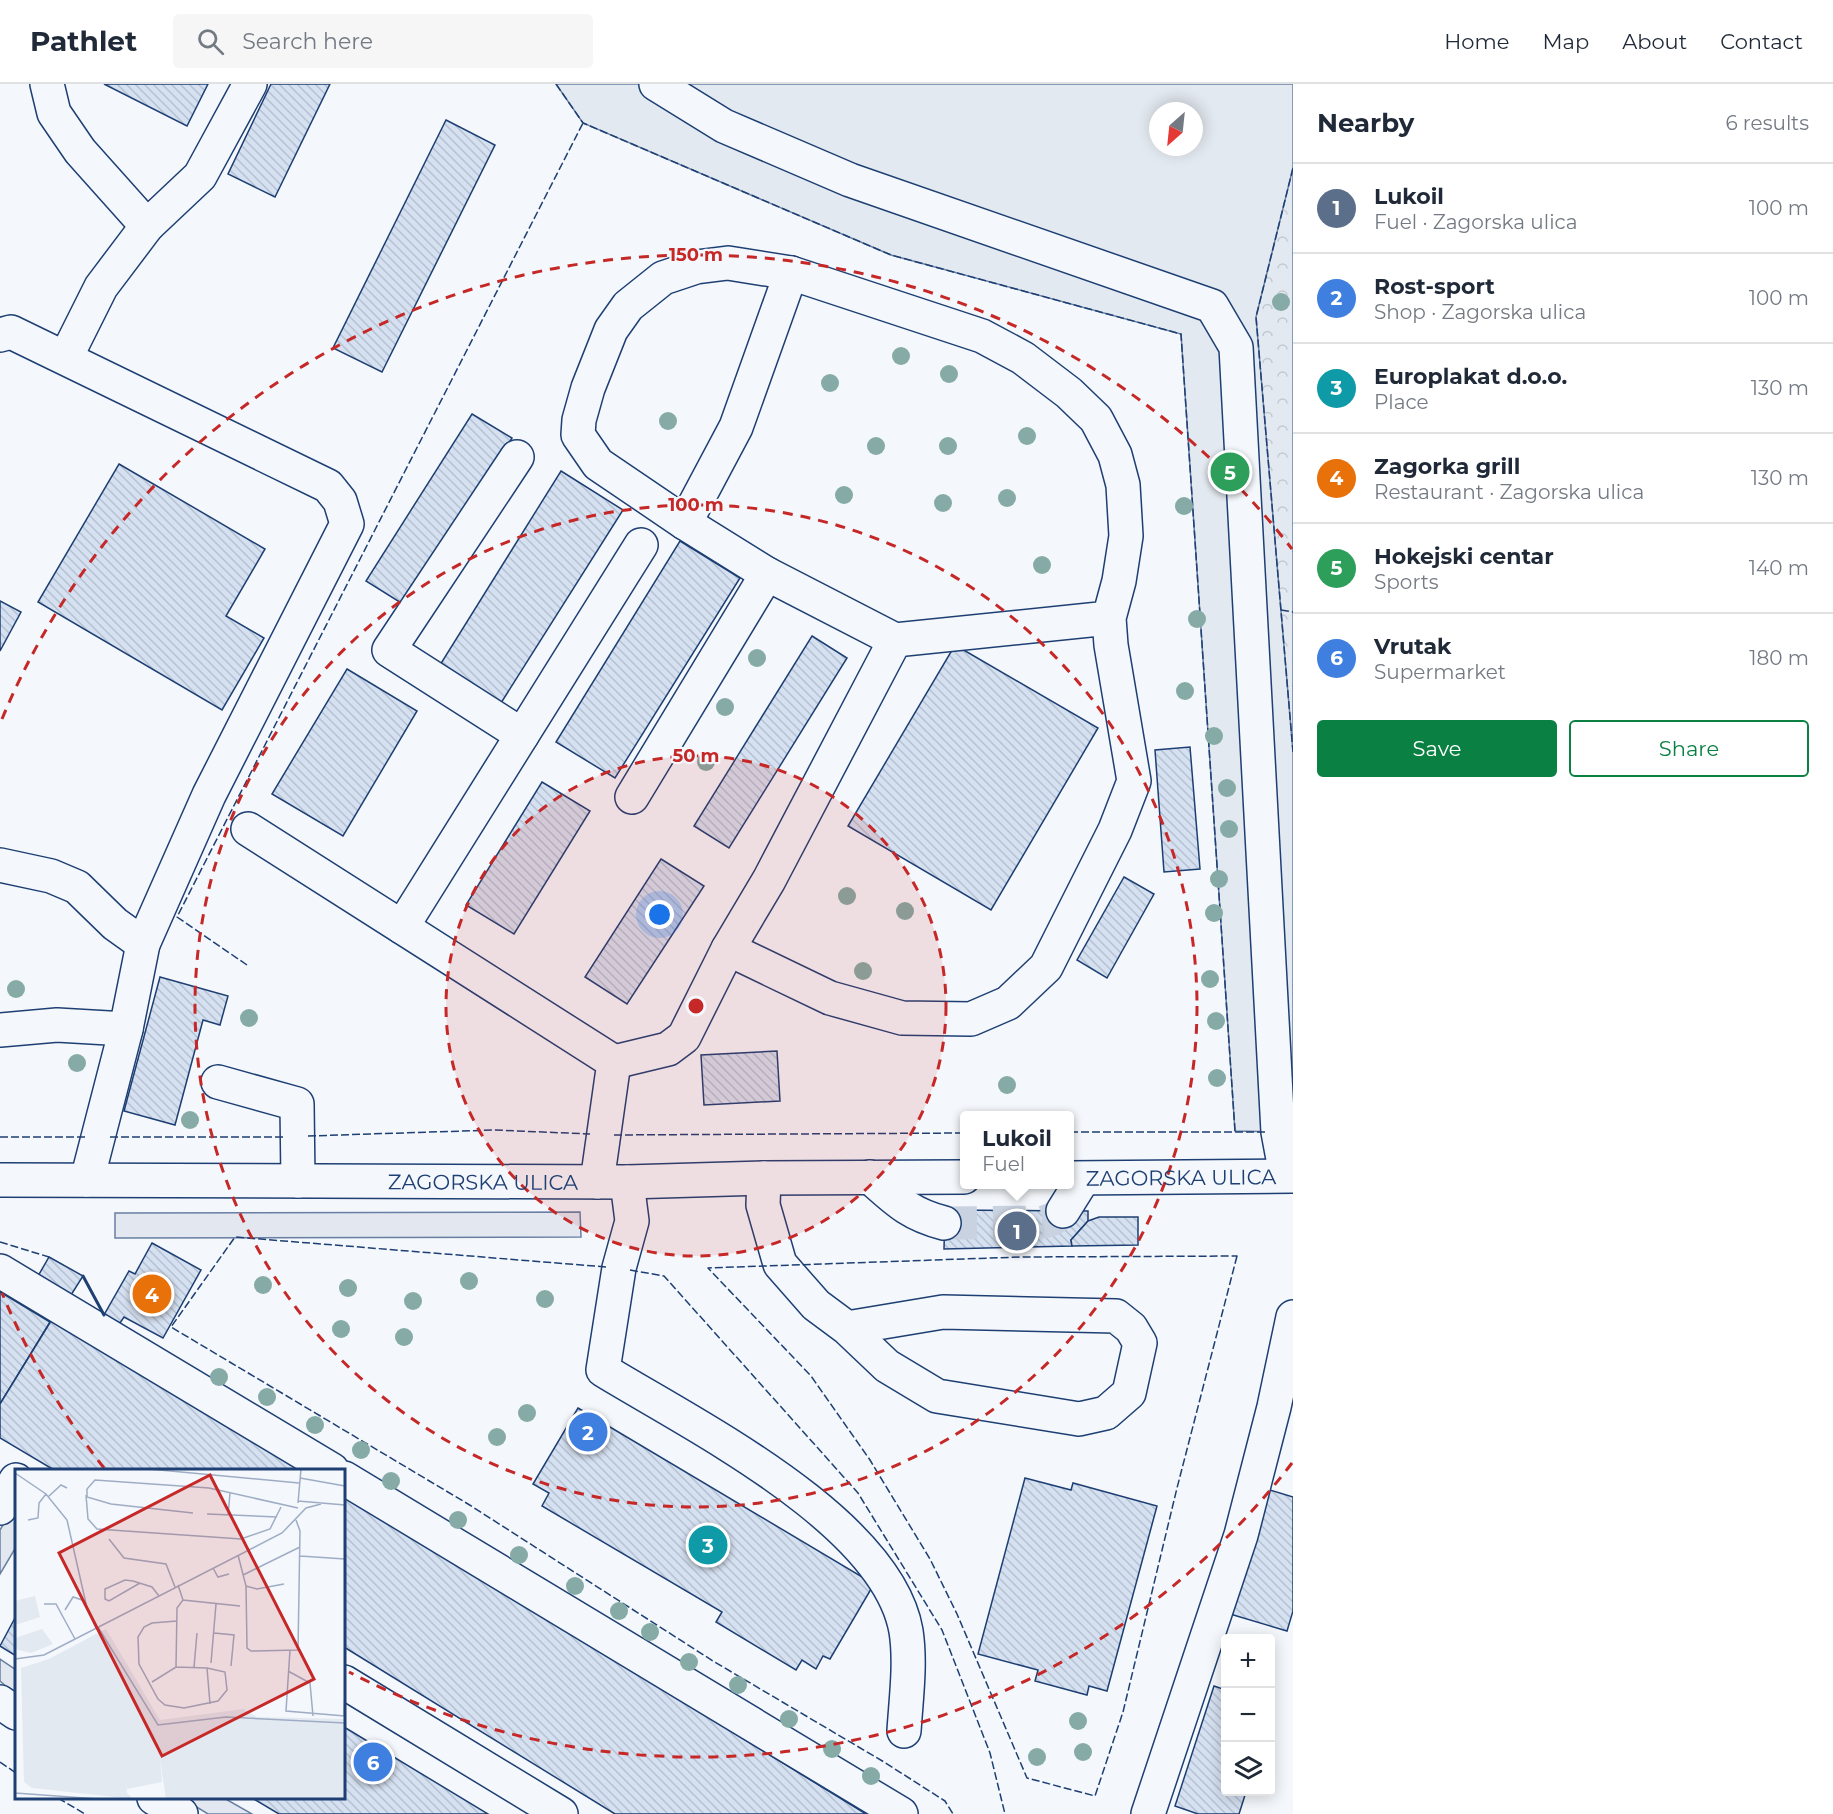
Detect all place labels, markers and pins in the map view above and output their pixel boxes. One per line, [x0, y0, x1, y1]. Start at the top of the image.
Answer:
pin: 5 [1210, 450, 1250, 494]
centre of rings [686, 996, 706, 1016]
pin: 1 [998, 1208, 1036, 1254]
pin: 4 [132, 1272, 172, 1316]
pin: 2 [568, 1410, 608, 1454]
pin: 3 [688, 1522, 728, 1568]
pin: 6 [354, 1740, 392, 1784]

